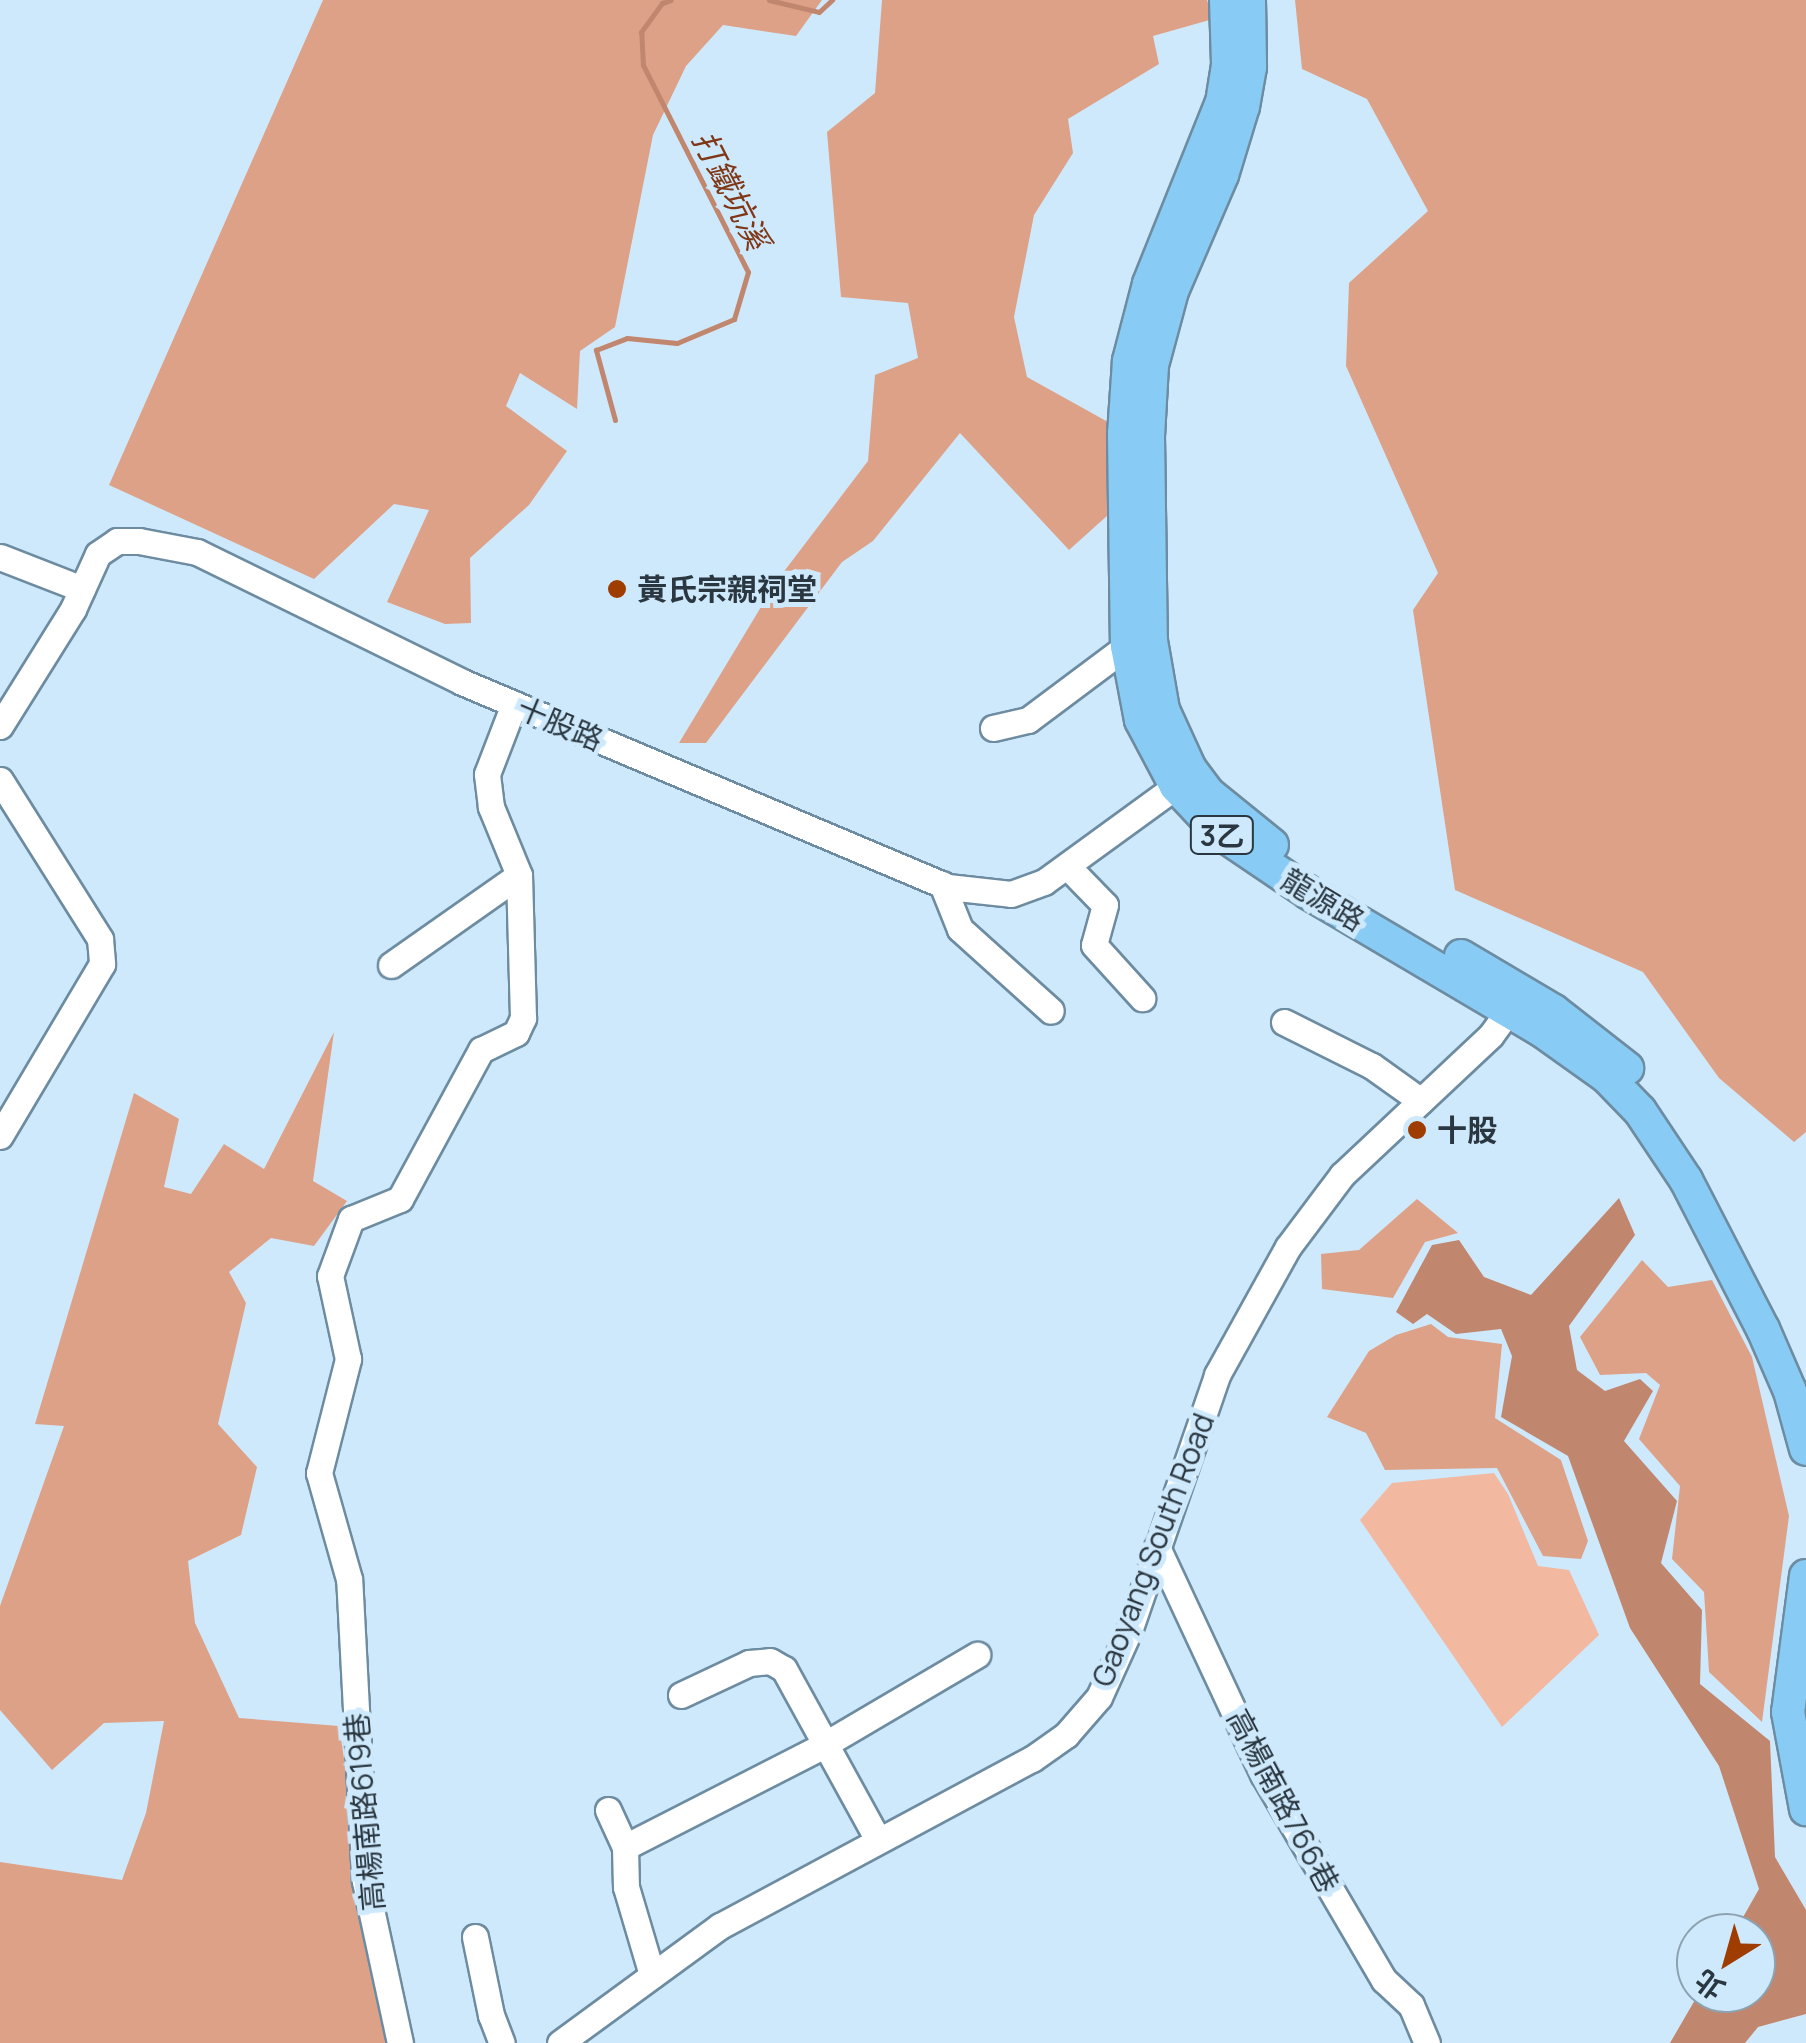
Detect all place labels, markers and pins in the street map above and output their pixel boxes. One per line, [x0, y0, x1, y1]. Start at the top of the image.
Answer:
place label: 黃氏宗親祠堂 [637, 571, 817, 607]
marker: 黃氏宗親祠堂 [606, 578, 628, 600]
place label: 十股 [1437, 1112, 1497, 1148]
marker: 十股 [1406, 1119, 1428, 1141]

